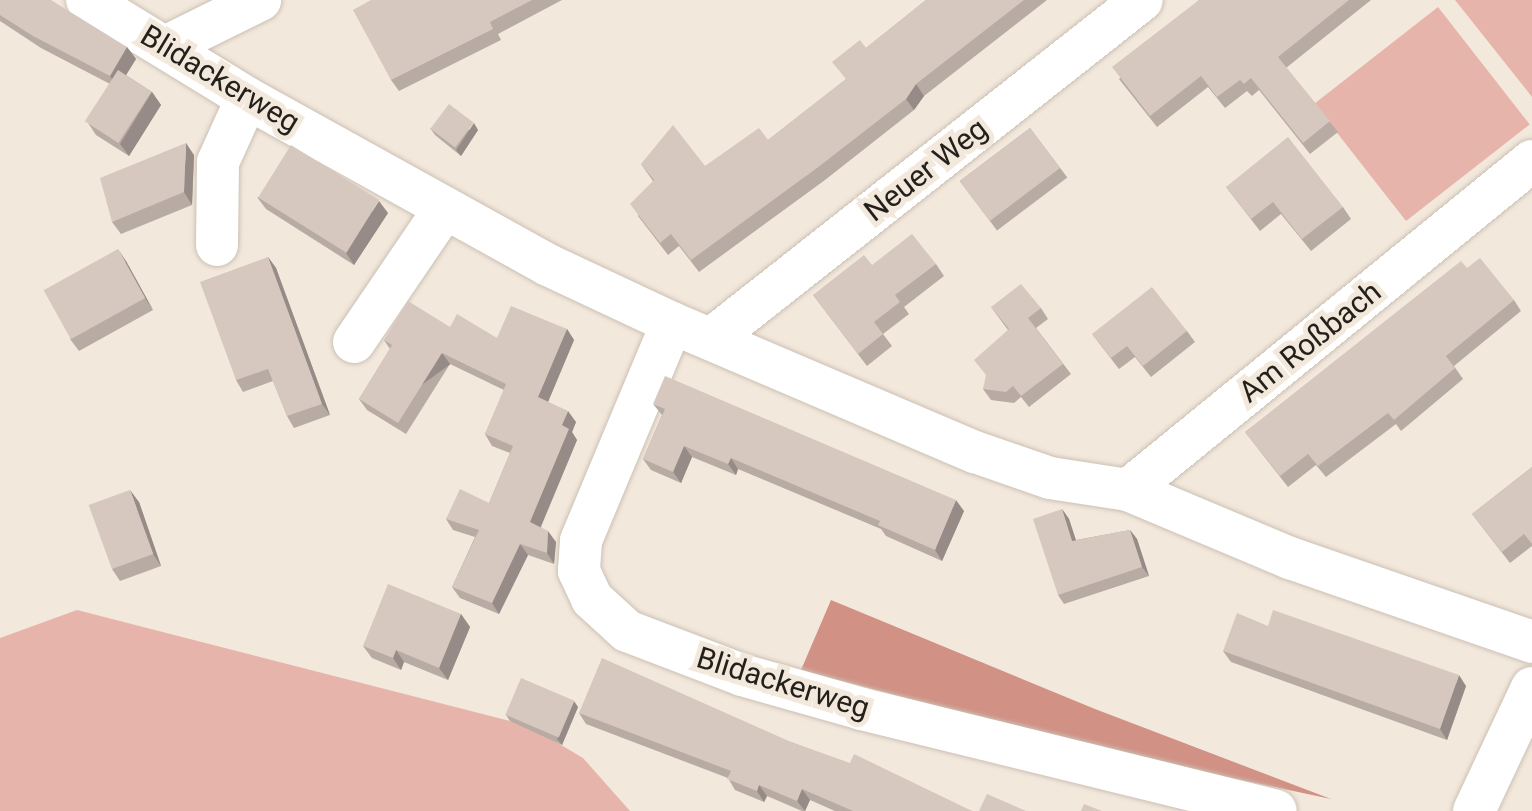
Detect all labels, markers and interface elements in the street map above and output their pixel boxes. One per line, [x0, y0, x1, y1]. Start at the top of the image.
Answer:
street label: Blidackerweg [134, 18, 306, 140]
street label: Neuer Weg [857, 111, 995, 229]
street label: Am Roßbach [1232, 274, 1388, 410]
street label: Blidackerweg [692, 640, 874, 726]

